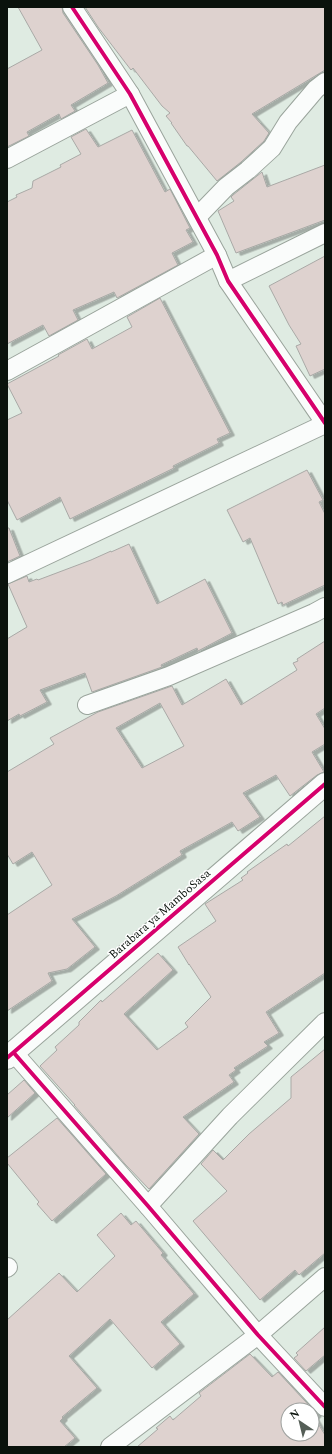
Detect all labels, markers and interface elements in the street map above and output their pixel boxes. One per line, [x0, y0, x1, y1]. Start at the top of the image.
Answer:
street label: Barabara ya MamboSasa [105, 864, 215, 964]
north arrow [280, 1402, 320, 1442]
text: N [286, 1405, 303, 1424]

